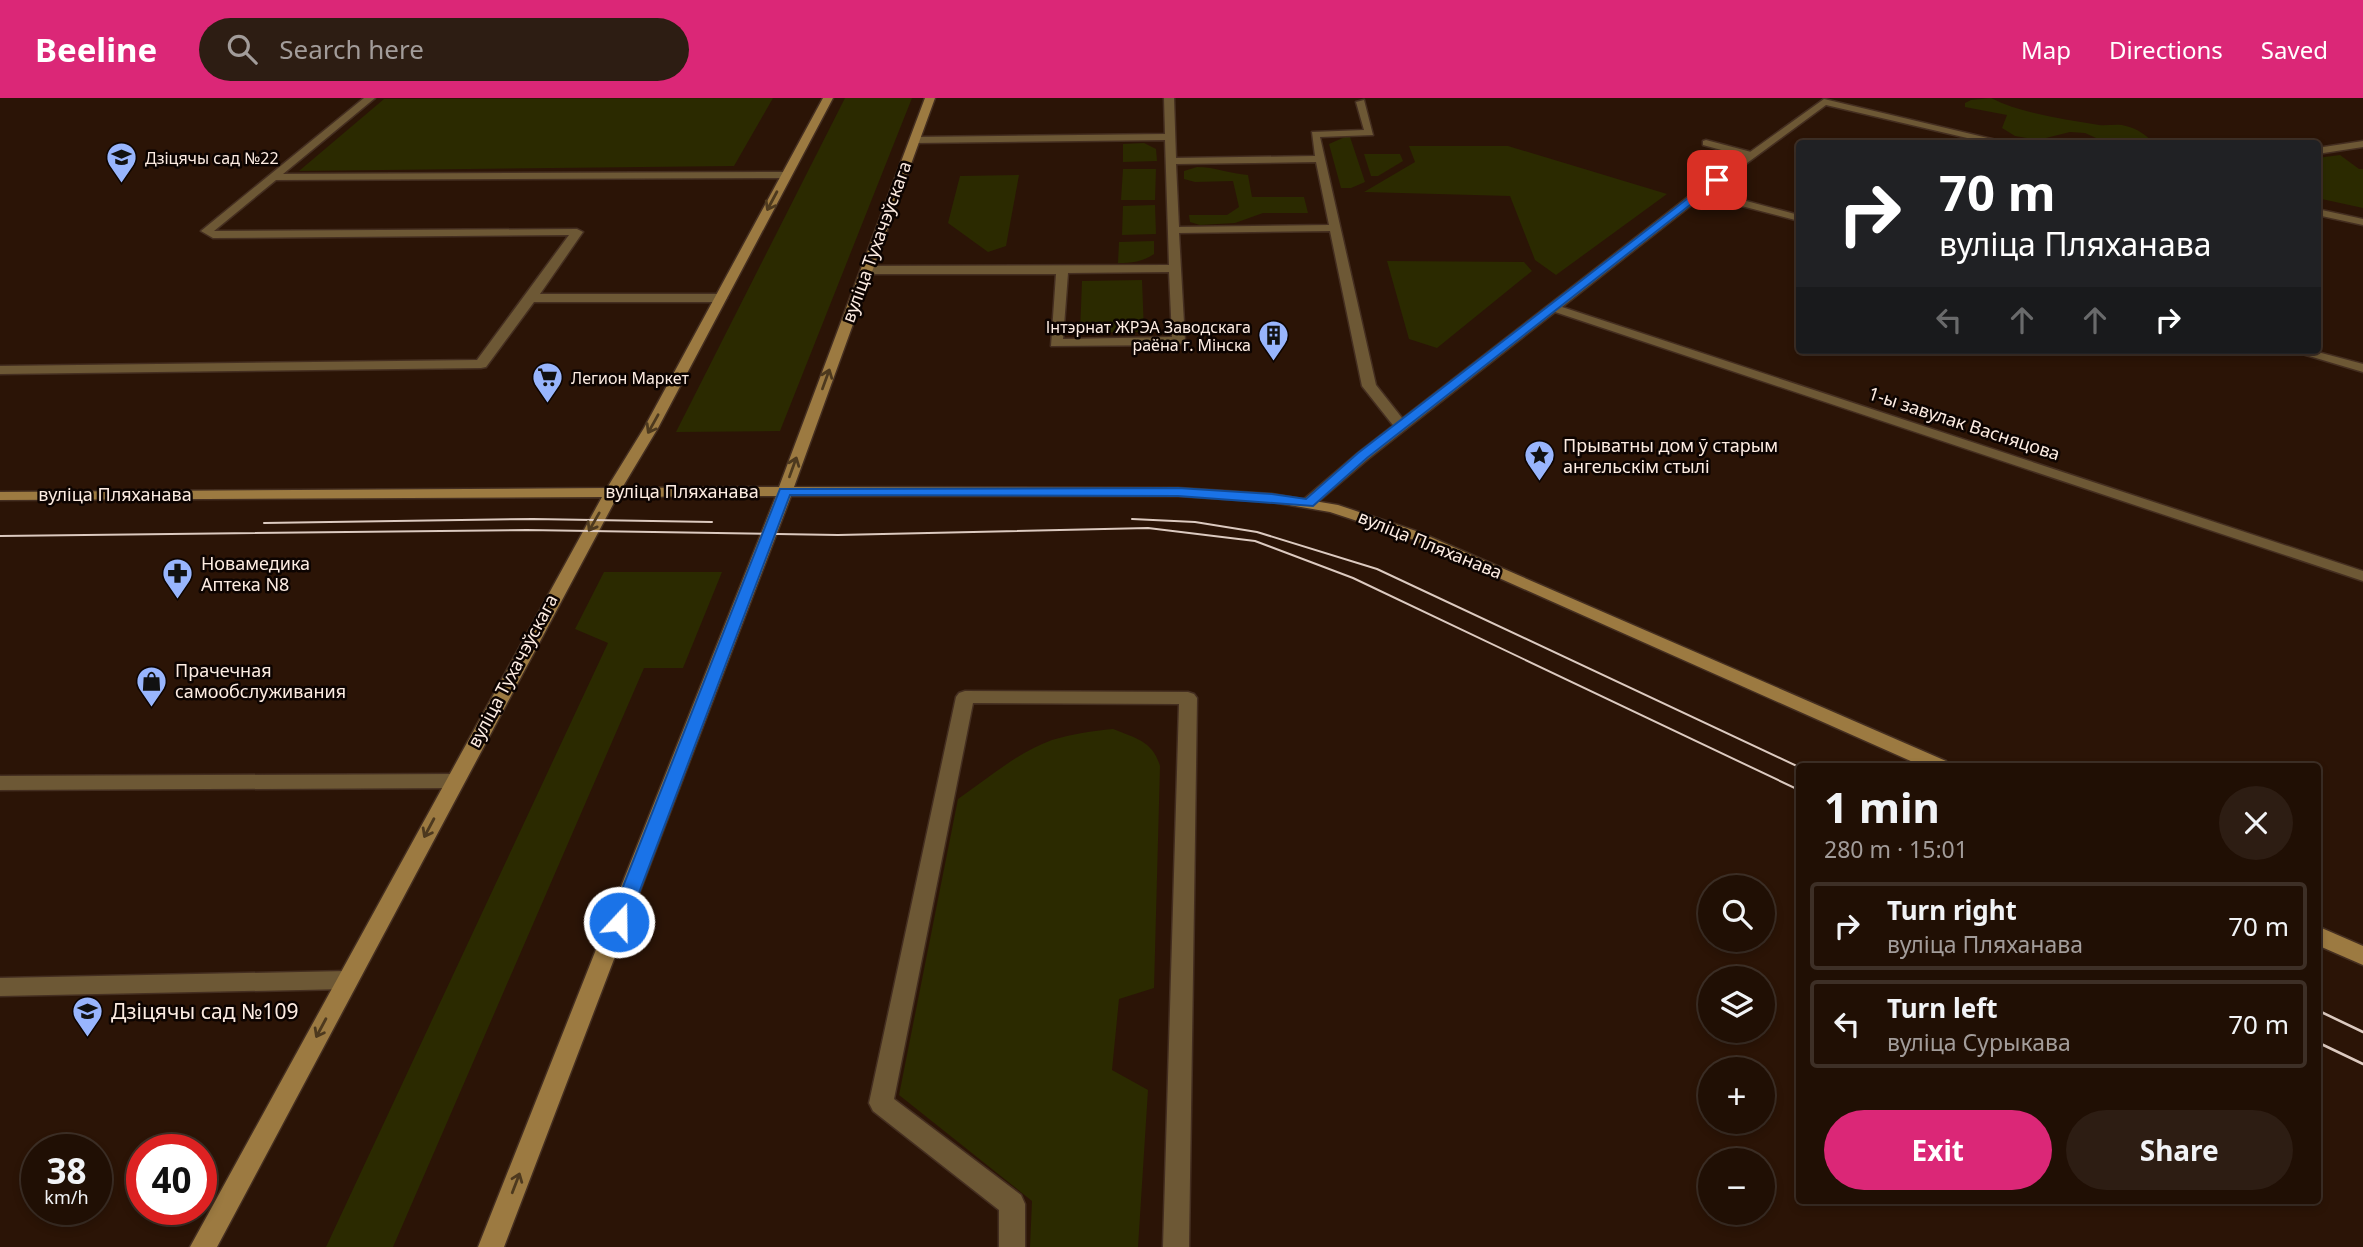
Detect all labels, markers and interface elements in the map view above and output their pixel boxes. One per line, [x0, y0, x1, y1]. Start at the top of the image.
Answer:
search box [199, 18, 689, 81]
text: Beeline [35, 27, 157, 72]
icon: search [223, 30, 261, 68]
text: Search here [279, 31, 424, 67]
text: Map [2021, 33, 2071, 66]
text: Directions [2109, 33, 2223, 66]
text: Saved [2261, 33, 2328, 66]
school or university icon: Дзіцячы сад №22 [105, 141, 139, 185]
place label: Дзіцячы сад №22 [145, 147, 279, 169]
pin [1687, 150, 1747, 210]
street label: вуліца Тухачэўскага [836, 158, 916, 326]
text: 70 m [1939, 159, 2056, 225]
icon: arrive [1698, 161, 1736, 199]
icon: right [1824, 168, 1915, 259]
one-way arrow [765, 190, 778, 211]
text: вуліца Пляханава [1939, 222, 2212, 265]
icon: left [1930, 301, 1968, 339]
icon: ahead [2003, 301, 2041, 339]
icon: ahead [2076, 301, 2114, 339]
icon: right [2149, 301, 2187, 339]
place label: Інтэрнат ЖРЭА Заводскага раёна г. Мінска [1046, 316, 1251, 356]
building icon: Інтэрнат ЖРЭА Заводскага раёна г. Мінска [1257, 319, 1291, 363]
supermarket icon: Легион Маркет [531, 361, 565, 405]
place label: Легион Маркет [571, 367, 689, 389]
one-way arrow [821, 368, 834, 390]
street label: 1-ы завулак Васняцова [1865, 381, 2063, 465]
one-way arrow [646, 413, 660, 433]
place label: Прыватны дом ў старым ангельскім стылі [1563, 433, 1778, 478]
place icon: Прыватны дом ў старым ангельскім стылі [1523, 439, 1557, 483]
one-way arrow [788, 457, 801, 479]
street label: вуліца Пляханава [605, 479, 759, 503]
street label: вуліца Пляханава [38, 482, 192, 506]
street label: вуліца Пляханава [1355, 504, 1506, 584]
one-way arrow [587, 512, 601, 532]
place label: Новамедика Аптека N8 [201, 551, 310, 596]
pharmacy icon: Новамедика Аптека N8 [161, 557, 195, 601]
street label: вуліца Тухачэўскага [462, 590, 563, 751]
place label: Прачечная самообслуживания [175, 658, 346, 703]
shop icon: Прачечная самообслуживания [135, 664, 169, 708]
text: 1 min [1824, 778, 1940, 835]
button: close [2219, 786, 2293, 860]
one-way arrow [422, 817, 435, 838]
text: 280 m · 15:01 [1824, 833, 1968, 865]
map controls [1698, 875, 1775, 1225]
button: search [1698, 875, 1775, 952]
position arrow [582, 885, 656, 959]
text: Turn right [1887, 892, 2017, 928]
icon: right [1828, 907, 1866, 945]
text: 70 m [2228, 908, 2289, 944]
text: вуліца Пляханава [1887, 928, 2083, 960]
button: layers [1698, 966, 1775, 1043]
text: Turn left [1887, 990, 1998, 1026]
school or university icon: Дзіцячы сад №109 [71, 995, 105, 1039]
place label: Дзіцячы сад №109 [111, 997, 298, 1025]
icon: left [1828, 1005, 1866, 1043]
text: 70 m [2228, 1006, 2289, 1042]
one-way arrow [314, 1018, 328, 1038]
text: вуліца Сурыкава [1887, 1026, 2071, 1058]
button: + [1698, 1057, 1775, 1134]
button: Exit [1824, 1110, 2052, 1190]
button: Share [2066, 1110, 2293, 1190]
speed limit sign: 40 [126, 1134, 217, 1225]
text: 38 [46, 1147, 87, 1194]
button: − [1698, 1148, 1775, 1225]
one-way arrow [510, 1173, 523, 1195]
text: km/h [44, 1185, 89, 1209]

